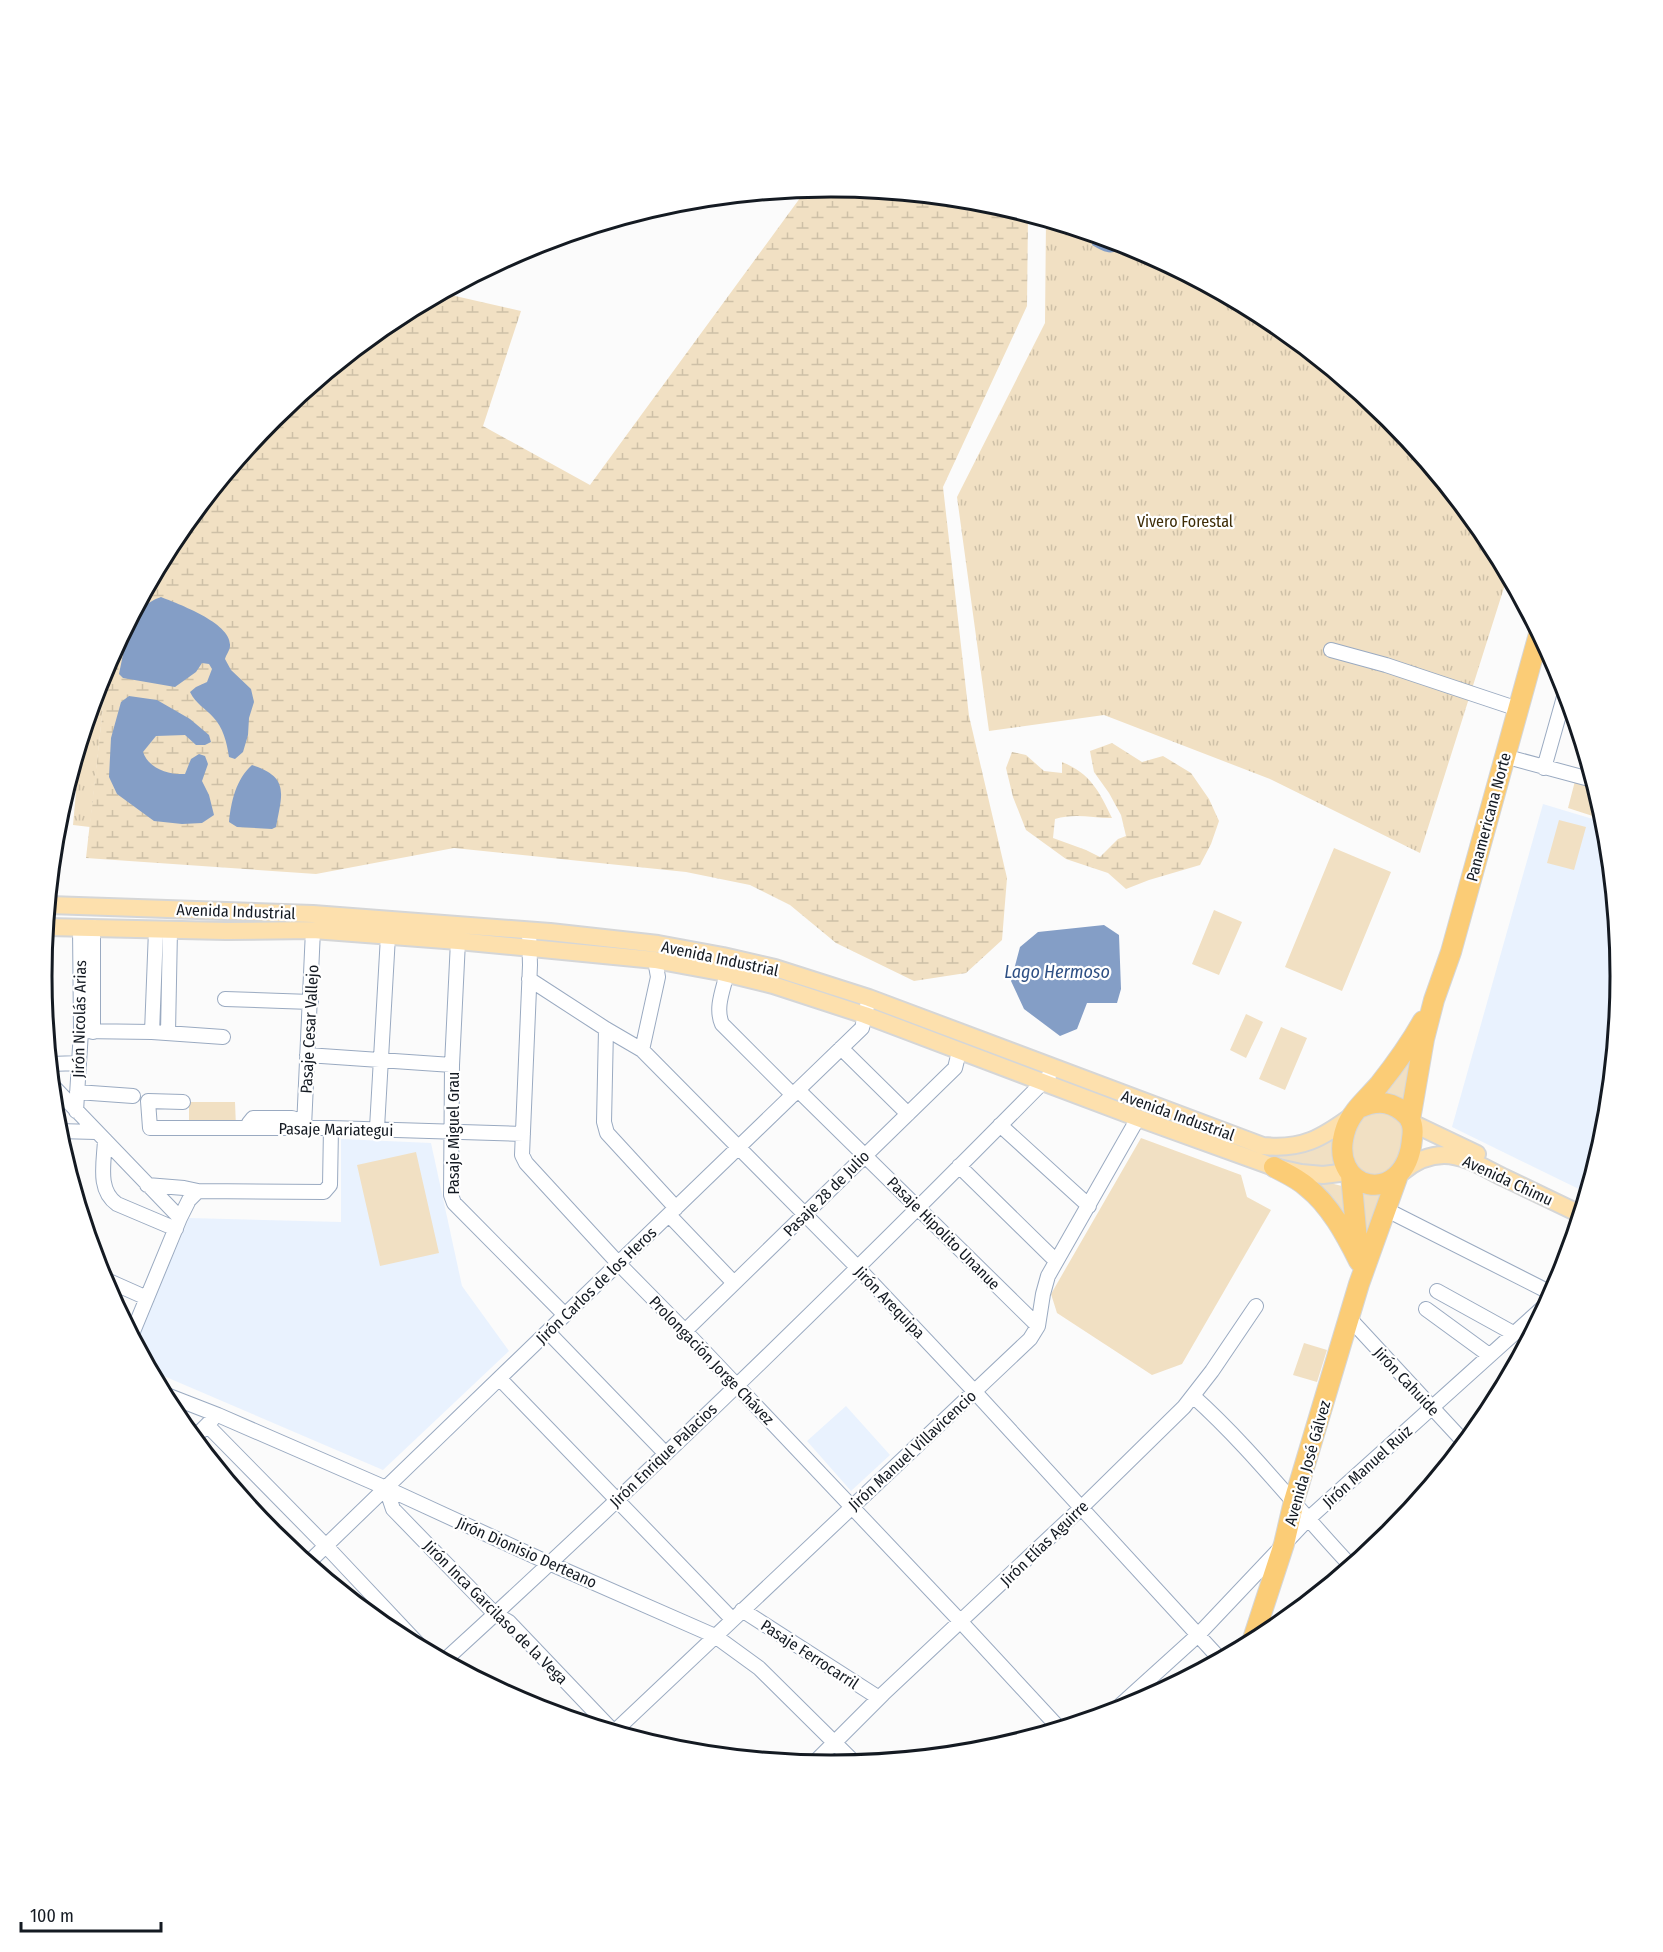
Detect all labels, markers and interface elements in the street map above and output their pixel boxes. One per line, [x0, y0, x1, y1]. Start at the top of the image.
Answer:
park label: Vivero Forestal [1137, 512, 1233, 531]
street label: Panamericana Norte [1462, 751, 1515, 884]
street label: Avenida Industrial [176, 900, 296, 923]
street label: Avenida Industrial [660, 937, 780, 980]
street label: Jirón Nicolás Arias [69, 960, 90, 1078]
water label: Lago Hermoso [1004, 961, 1110, 983]
street label: Pasaje Cesar Vallejo [297, 964, 322, 1094]
street label: Pasaje Miguel Grau [444, 1072, 463, 1194]
street label: Avenida Industrial [1119, 1086, 1237, 1145]
street label: Pasaje Mariategui [278, 1119, 393, 1140]
street label: Pasaje 28 de Julio [779, 1146, 873, 1240]
street label: Avenida Chimu [1460, 1151, 1556, 1210]
street label: Pasaje Hipolito Unanue [883, 1173, 1004, 1294]
street label: Jirón Carlos de los Heros [532, 1223, 661, 1348]
street label: Jirón Arequipa [851, 1262, 929, 1342]
street label: Prolongación Jorge Chávez [645, 1292, 778, 1429]
street label: Jirón Cahuide [1370, 1343, 1443, 1420]
street label: Jirón Manuel Villavicencio [845, 1386, 980, 1514]
street label: Avenida José Gálvez [1281, 1398, 1334, 1528]
street label: Jirón Enrique Palacios [606, 1399, 721, 1511]
street label: Jirón Manuel Ruiz [1319, 1421, 1416, 1511]
street label: Jirón Elías Aguirre [996, 1497, 1092, 1590]
street label: Jirón Dionisio Derteano [454, 1513, 600, 1592]
street label: Jirón Inca Garcilaso de la Vega [420, 1536, 572, 1688]
street label: Pasaje Ferrocarril [757, 1616, 862, 1693]
scale bar [21, 1895, 160, 1933]
text: 100 m [30, 1905, 74, 1927]

